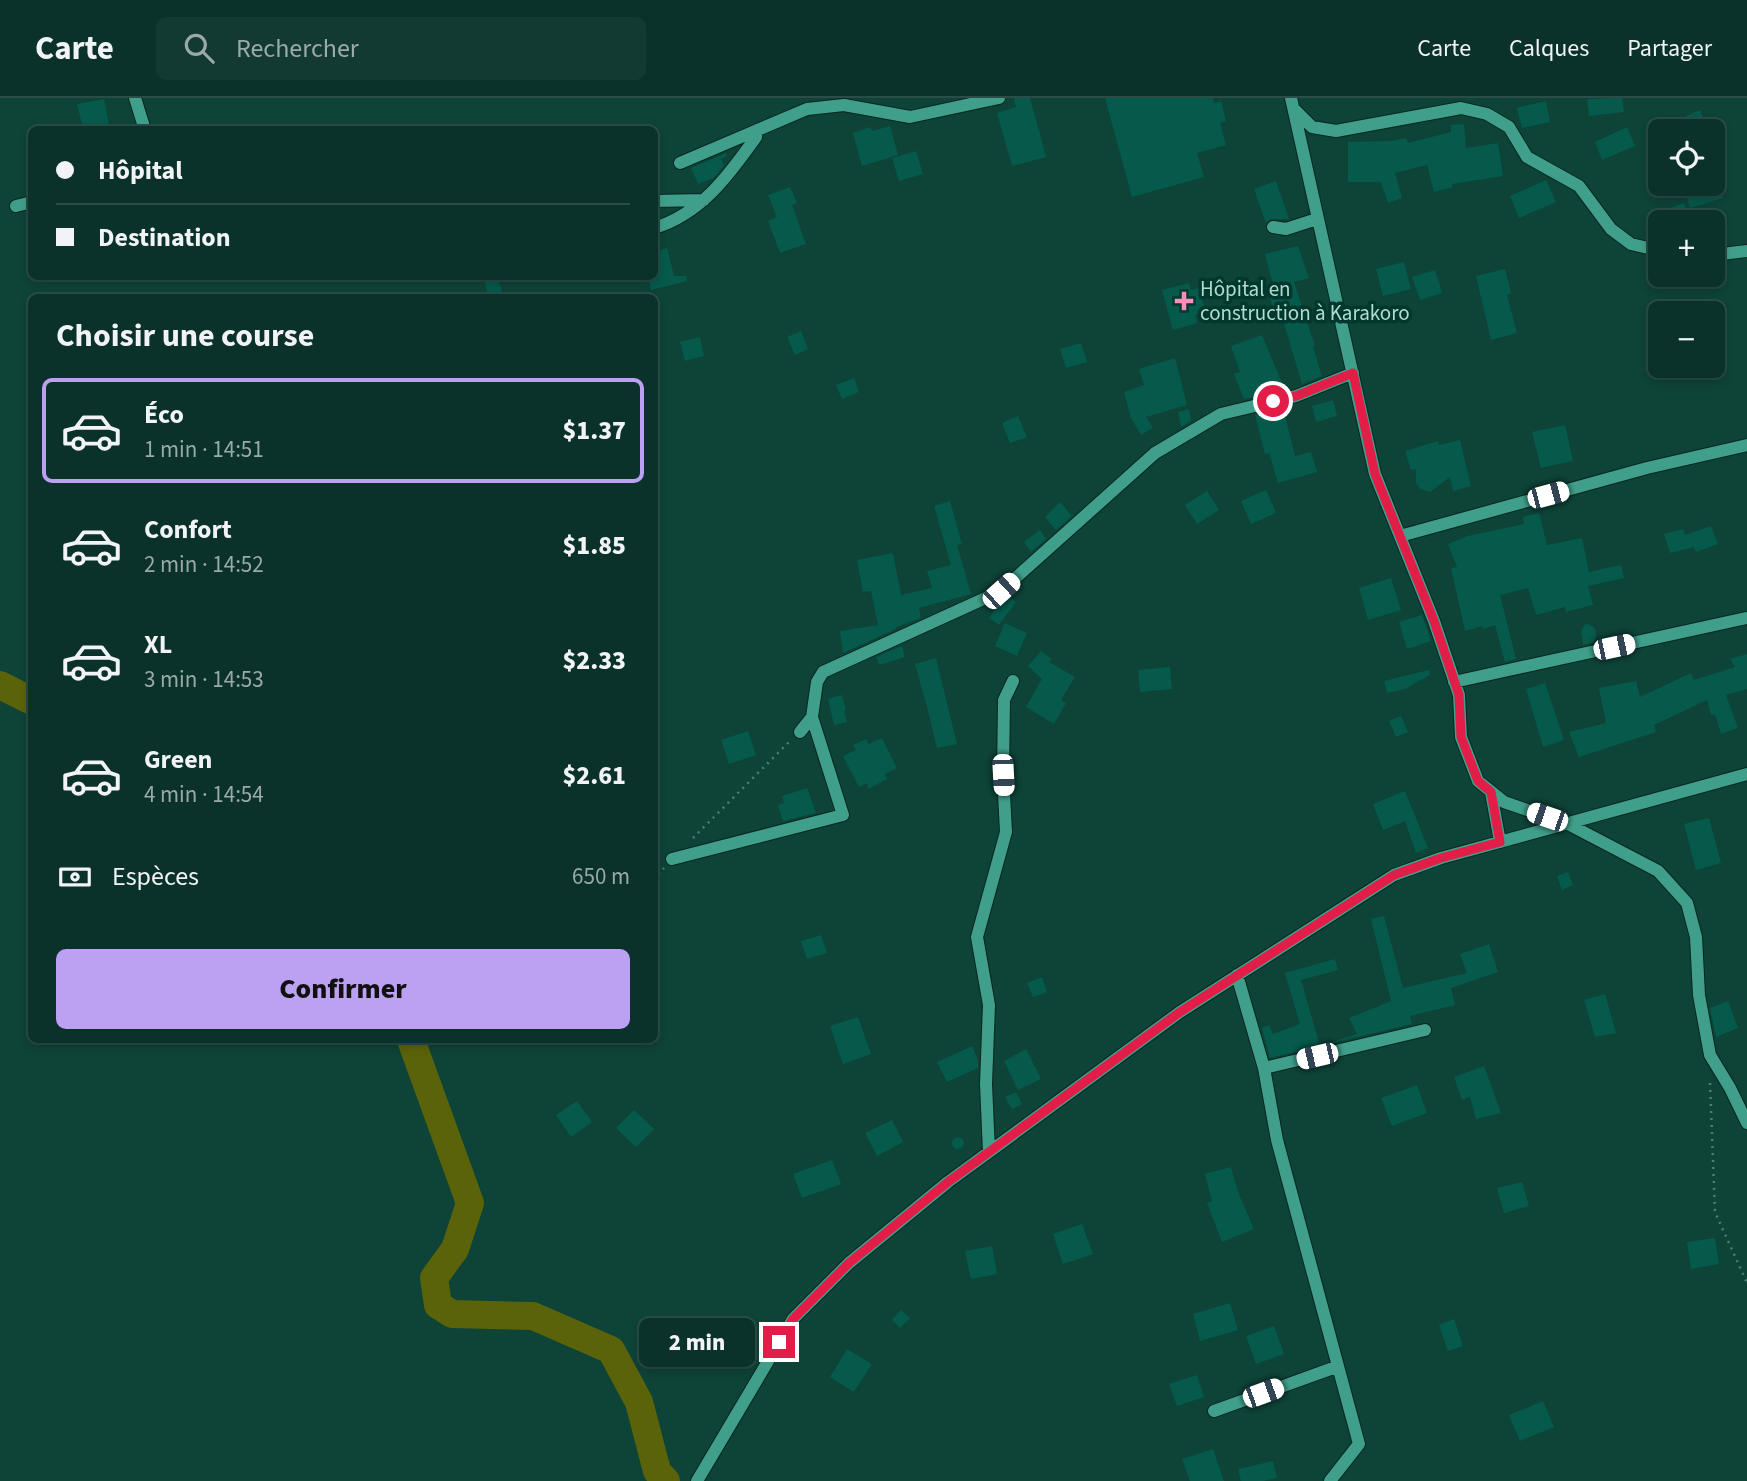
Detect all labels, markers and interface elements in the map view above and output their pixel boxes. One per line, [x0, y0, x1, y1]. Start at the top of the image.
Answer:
search box [156, 17, 646, 80]
text: Carte [35, 25, 114, 72]
icon: search [180, 29, 218, 67]
text: Rechercher [236, 30, 359, 67]
text: Carte [1417, 31, 1471, 66]
text: Calques [1509, 31, 1589, 66]
text: Partager [1627, 31, 1712, 66]
map controls [1648, 119, 1725, 378]
button: locate [1648, 119, 1725, 196]
text: Hôpital [98, 152, 183, 189]
button: + [1648, 210, 1725, 287]
text: Destination [98, 219, 231, 256]
place label: Hôpital en construction à Karakoro [1200, 274, 1410, 328]
marker: Hôpital en construction à Karakoro [1174, 291, 1194, 311]
button: − [1648, 301, 1725, 378]
text: Choisir une course [56, 313, 314, 359]
route start [1257, 385, 1289, 417]
text: Éco [144, 396, 184, 433]
icon: car [60, 399, 123, 462]
text: $1.37 [562, 412, 626, 449]
text: 1 min · 14:51 [144, 433, 264, 466]
car [1525, 479, 1572, 511]
text: Confort [144, 511, 232, 548]
icon: car [60, 514, 123, 577]
text: $1.85 [562, 527, 626, 564]
text: 2 min · 14:52 [144, 548, 264, 581]
car [979, 569, 1024, 613]
text: XL [144, 626, 172, 663]
icon: car [60, 629, 123, 692]
car [1592, 632, 1637, 662]
text: $2.33 [562, 642, 626, 679]
text: 3 min · 14:53 [144, 663, 264, 696]
text: Green [144, 741, 212, 778]
icon: car [60, 744, 123, 807]
car [992, 753, 1015, 797]
text: $2.61 [562, 757, 626, 794]
text: 4 min · 14:54 [144, 778, 264, 811]
car [1524, 800, 1571, 834]
icon: cash [56, 858, 94, 896]
text: Espèces [112, 858, 199, 895]
text: 650 m [572, 860, 630, 893]
button: Confirmer [56, 949, 630, 1029]
car [1295, 1041, 1340, 1071]
callout: 2 min [639, 1318, 754, 1366]
text: 2 min [669, 1326, 725, 1359]
route end [763, 1326, 795, 1358]
car [1240, 1376, 1287, 1410]

